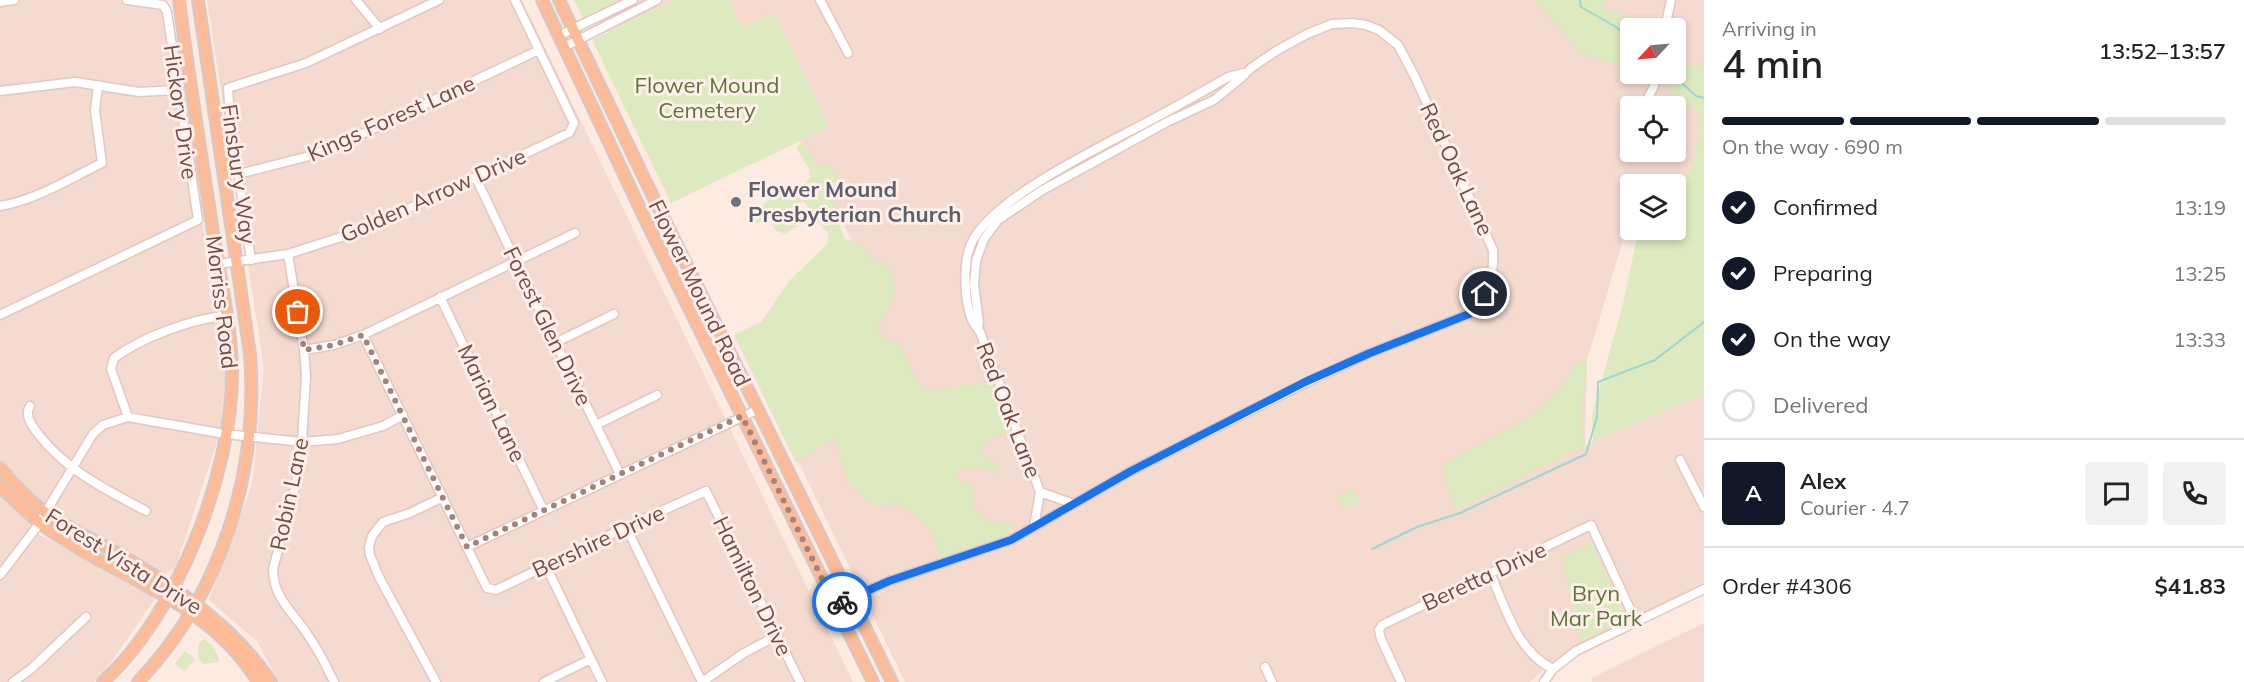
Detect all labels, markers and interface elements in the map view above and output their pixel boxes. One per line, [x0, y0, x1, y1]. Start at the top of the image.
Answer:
text: Arriving in [1722, 16, 1817, 41]
north arrow [1620, 18, 1686, 84]
map controls [1620, 18, 1686, 240]
text: 13:52–13:57 [2099, 37, 2226, 65]
text: 4 min [1722, 39, 1823, 88]
street label: Hickory Drive [158, 43, 204, 181]
street label: Kings Forest Lane [303, 68, 479, 168]
park label: Flower Mound Cemetery [635, 71, 779, 124]
button: locate [1620, 96, 1686, 162]
street label: Red Oak Lane [1414, 98, 1500, 240]
street label: Finsbury Way [215, 102, 263, 246]
text: On the way · 690 m [1722, 134, 1903, 159]
street label: Golden Arrow Drive [336, 142, 530, 248]
button: layers [1620, 174, 1686, 240]
place label: Flower Mound Presbyterian Church [748, 175, 962, 228]
icon: check [1722, 191, 1755, 224]
text: Confirmed [1773, 193, 1878, 221]
street label: Flower Mound Road [643, 195, 757, 391]
marker: Flower Mound Presbyterian Church [729, 195, 743, 209]
text: 13:19 [2173, 195, 2226, 220]
street label: Morriss Road [200, 234, 244, 370]
street label: Forest Glen Drive [497, 242, 599, 410]
icon: check [1722, 257, 1755, 290]
text: Preparing [1773, 259, 1873, 287]
text: 13:25 [2173, 261, 2226, 286]
pin [1459, 268, 1510, 319]
icon: home [1468, 277, 1501, 310]
pin [272, 286, 323, 337]
icon: bag [281, 295, 314, 328]
icon: check [1722, 323, 1755, 356]
text: On the way [1773, 325, 1891, 353]
text: 13:33 [2173, 327, 2226, 352]
street label: Red Oak Lane [970, 338, 1048, 482]
street label: Marian Lane [452, 340, 532, 466]
text: Delivered [1773, 391, 1868, 419]
street label: Robin Lane [263, 435, 315, 553]
button: chat [2085, 462, 2148, 525]
button: phone [2163, 462, 2226, 525]
text: Alex [1800, 467, 1846, 495]
text: A [1745, 479, 1762, 507]
text: Courier · 4.7 [1800, 495, 1910, 520]
street label: Bershire Drive [527, 498, 669, 584]
street label: Forest Vista Drive [40, 502, 208, 620]
street label: Hamilton Drive [707, 512, 799, 660]
street label: Beretta Drive [1417, 535, 1551, 617]
courier [812, 572, 872, 632]
text: Order #4306 [1722, 572, 1852, 600]
text: $41.83 [2155, 572, 2226, 600]
park label: Bryn Mar Park [1550, 579, 1643, 632]
icon: bike [826, 586, 859, 619]

